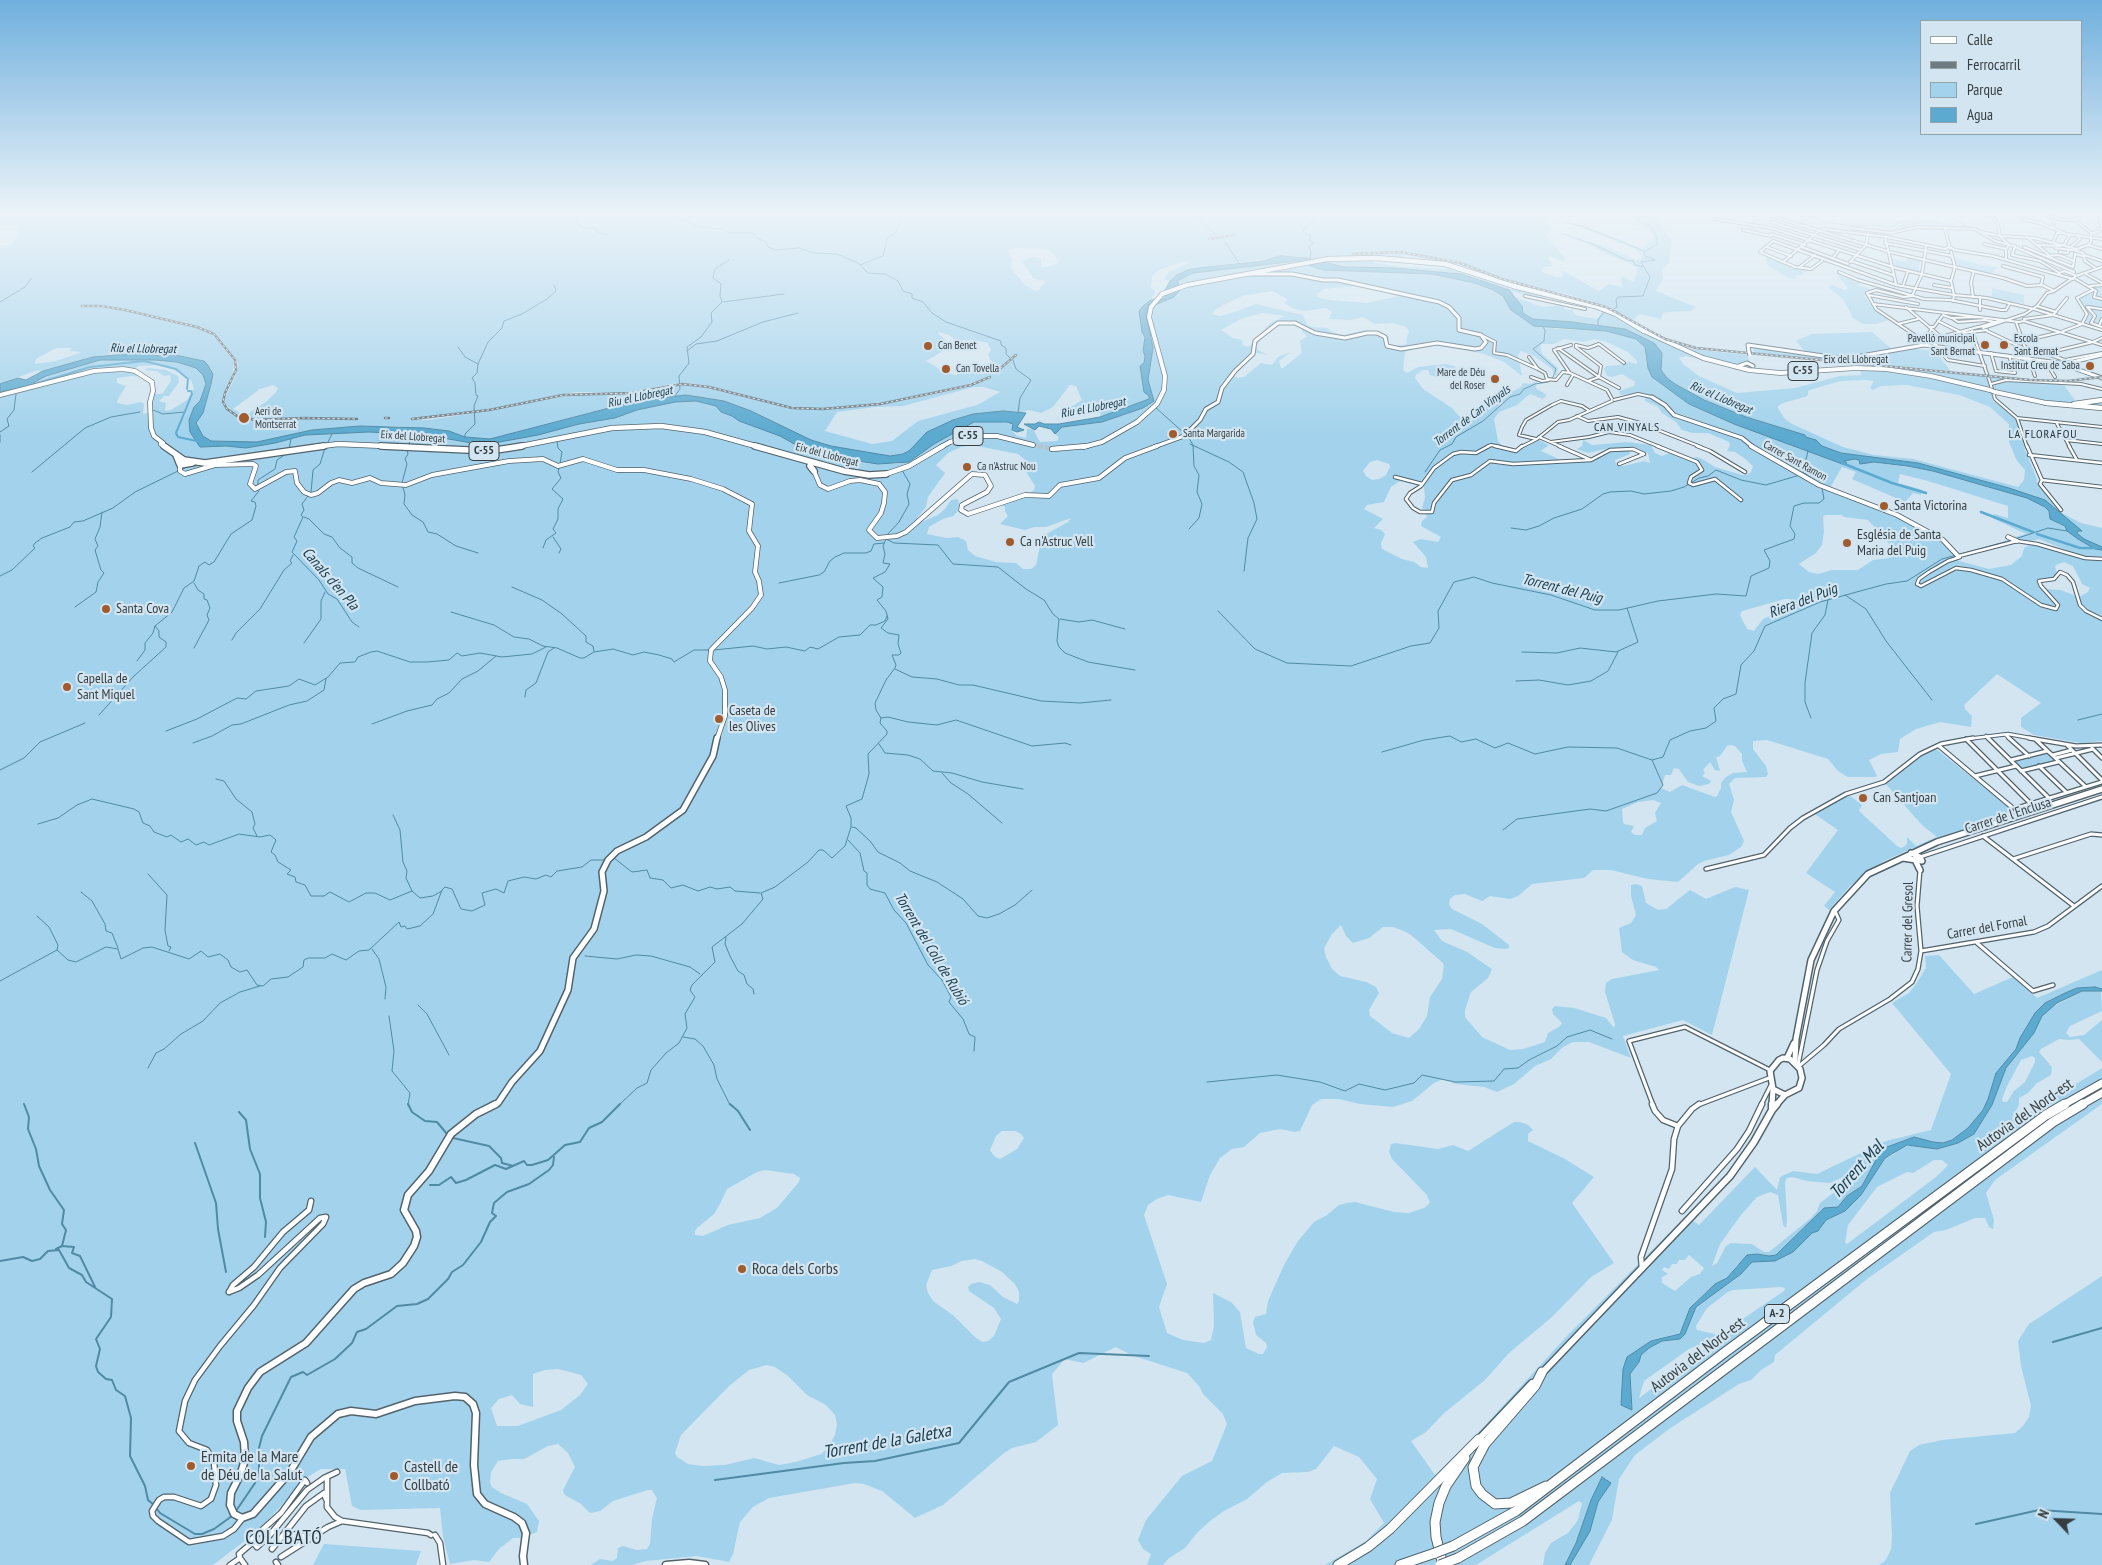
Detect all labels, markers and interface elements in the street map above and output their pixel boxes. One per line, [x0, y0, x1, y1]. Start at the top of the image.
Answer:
legend [1920, 20, 2082, 135]
text: Calle [1967, 30, 1993, 49]
text: Ferrocarril [1967, 55, 2020, 74]
text: Parque [1967, 80, 2003, 99]
text: Agua [1967, 105, 1993, 124]
place label: Pavelló municipal Sant Bernat [1908, 332, 1975, 358]
place label: Escola Sant Bernat [2014, 332, 2058, 358]
place label: Can Benet [938, 339, 977, 353]
marker: Pavelló municipal Sant Bernat [1979, 339, 1991, 351]
marker: Escola Sant Bernat [1998, 339, 2010, 351]
marker: Can Benet [922, 340, 934, 352]
water label: Riu el Llobregat [110, 341, 176, 357]
street label: Eix del Llobregat [1824, 353, 1888, 367]
place label: Institut Creu de Saba [2001, 359, 2080, 373]
marker: Institut Creu de Saba [2084, 360, 2096, 372]
place label: Can Tovella [956, 362, 999, 376]
road number: C-55 [1788, 362, 1818, 381]
marker: Can Tovella [940, 363, 952, 375]
place label: Mare de Déu del Roser [1437, 366, 1485, 392]
marker: Mare de Déu del Roser [1489, 373, 1501, 385]
water label: Riu el Llobregat [1688, 378, 1754, 418]
water label: Riu el Llobregat [606, 383, 674, 411]
water label: Torrent de Can Vinyals [1431, 383, 1513, 449]
water label: Riu el Llobregat [1059, 395, 1127, 421]
place label: Aeri de Montserrat [255, 405, 296, 431]
marker: Aeri de Montserrat [237, 411, 251, 425]
district label: CAN VINYALS [1593, 421, 1661, 435]
road number: C-55 [953, 426, 983, 446]
place label: Santa Margarida [1183, 427, 1245, 441]
street label: Eix del Llobregat [380, 428, 446, 446]
marker: Santa Margarida [1167, 428, 1179, 440]
district label: LA FLORAFOU [2007, 428, 2079, 442]
street label: Carrer Sant Ramon [1761, 438, 1829, 484]
street label: Eix del Llobregat [794, 440, 860, 470]
road number: C-55 [469, 442, 499, 461]
place label: Ca n'Astruc Nou [977, 460, 1036, 474]
marker: Ca n'Astruc Nou [961, 461, 973, 473]
place label: Santa Victorina [1894, 498, 1967, 514]
marker: Santa Victorina [1878, 500, 1890, 512]
place label: Església de Santa Maria del Puig [1857, 527, 1941, 560]
place label: Ca n'Astruc Vell [1020, 534, 1093, 550]
marker: Ca n'Astruc Vell [1004, 536, 1016, 548]
marker: Església de Santa Maria del Puig [1841, 537, 1853, 549]
water label: Canals d'en Pla [298, 544, 362, 614]
water label: Torrent del Puig [1520, 570, 1604, 608]
water label: Riera del Puig [1766, 580, 1840, 622]
place label: Santa Cova [116, 601, 169, 617]
marker: Santa Cova [100, 603, 112, 615]
place label: Capella de Sant Miquel [77, 671, 135, 704]
marker: Capella de Sant Miquel [61, 681, 73, 693]
place label: Caseta de les Olives [729, 703, 776, 736]
marker: Caseta de les Olives [713, 713, 725, 725]
place label: Can Santjoan [1873, 790, 1936, 806]
marker: Can Santjoan [1857, 792, 1869, 804]
street label: Carrer de l'Enclusa [1963, 794, 2053, 838]
street label: Carrer del Gresol [1899, 882, 1917, 962]
water label: Torrent del Coll de Rubió [890, 889, 972, 1009]
street label: Carrer del Fornal [1946, 913, 2028, 943]
street label: Autovia del Nord-est [1973, 1075, 2077, 1155]
water label: Torrent Mal [1825, 1136, 1889, 1204]
place label: Roca dels Corbs [752, 1259, 838, 1279]
marker: Roca dels Corbs [736, 1263, 748, 1275]
road number: A-2 [1764, 1305, 1790, 1324]
street label: Autovia del Nord-est [1647, 1313, 1749, 1397]
water label: Torrent de la Galetxa [821, 1420, 953, 1464]
place label: Ermita de la Mare de Déu de la Salut [201, 1447, 302, 1485]
place label: Castell de Collbató [404, 1457, 458, 1495]
marker: Ermita de la Mare de Déu de la Salut [185, 1460, 197, 1472]
marker: Castell de Collbató [388, 1470, 400, 1482]
north arrow [2032, 1495, 2082, 1545]
text: N [2034, 1507, 2053, 1521]
district label: COLLBATÓ [244, 1528, 324, 1550]

